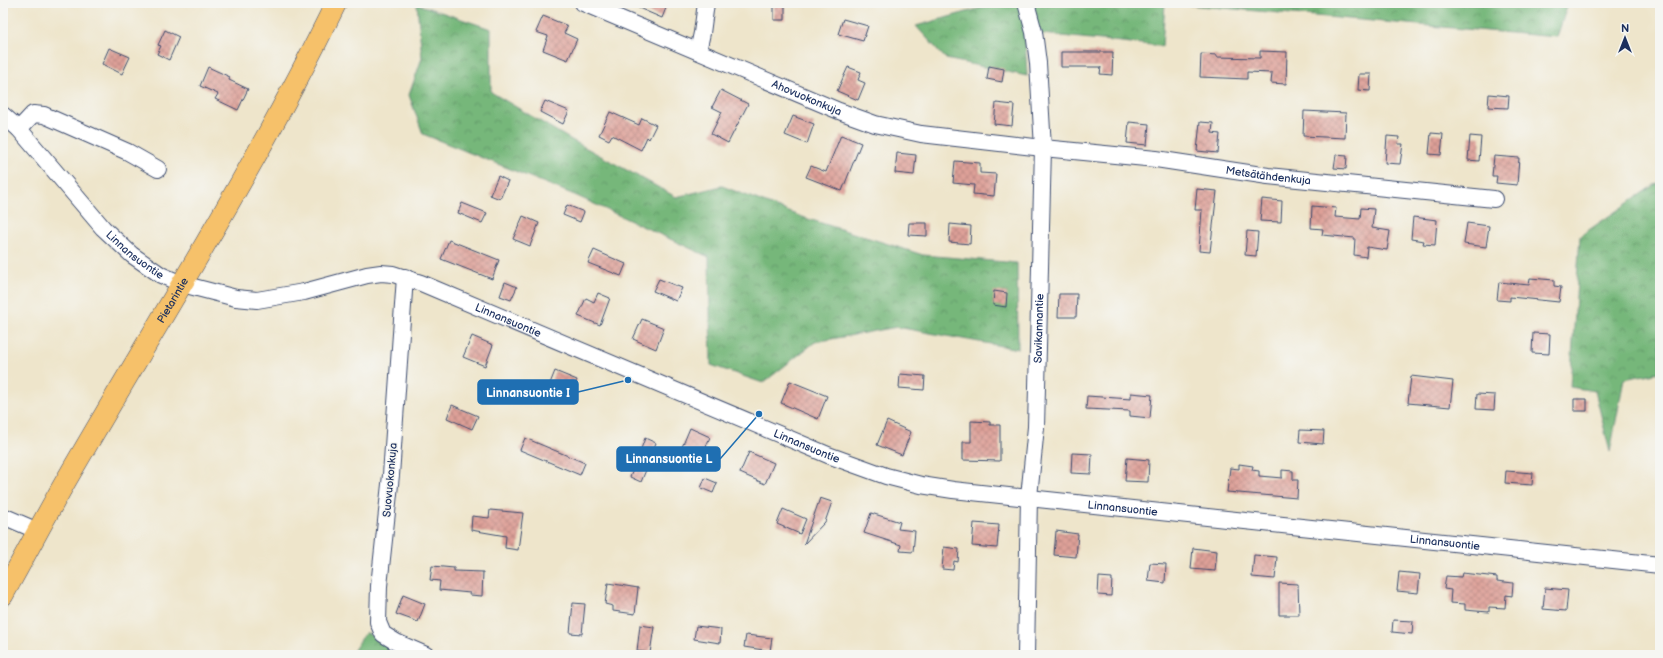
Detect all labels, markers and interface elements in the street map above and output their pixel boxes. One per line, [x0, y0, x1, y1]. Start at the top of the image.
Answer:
north arrow [1605, 18, 1645, 58]
text: N [1621, 22, 1629, 35]
street label: Ahovuokonkuja [770, 77, 844, 118]
street label: Metsätähdenkuja [1225, 163, 1312, 187]
street label: Linnansuontie [103, 228, 167, 282]
street label: Pietarintie [154, 275, 191, 325]
street label: Savikannantie [1031, 293, 1046, 363]
street label: Linnansuontie [473, 300, 544, 340]
callout: Linnansuontie I [478, 380, 578, 404]
text: Linnansuontie I [486, 386, 570, 401]
street label: Linnansuontie [772, 426, 842, 465]
street label: Suovuokonkuja [380, 442, 400, 518]
callout: Linnansuontie L [617, 447, 720, 471]
text: Linnansuontie L [625, 452, 713, 467]
street label: Linnansuontie [1087, 498, 1159, 518]
street label: Linnansuontie [1409, 532, 1481, 552]

